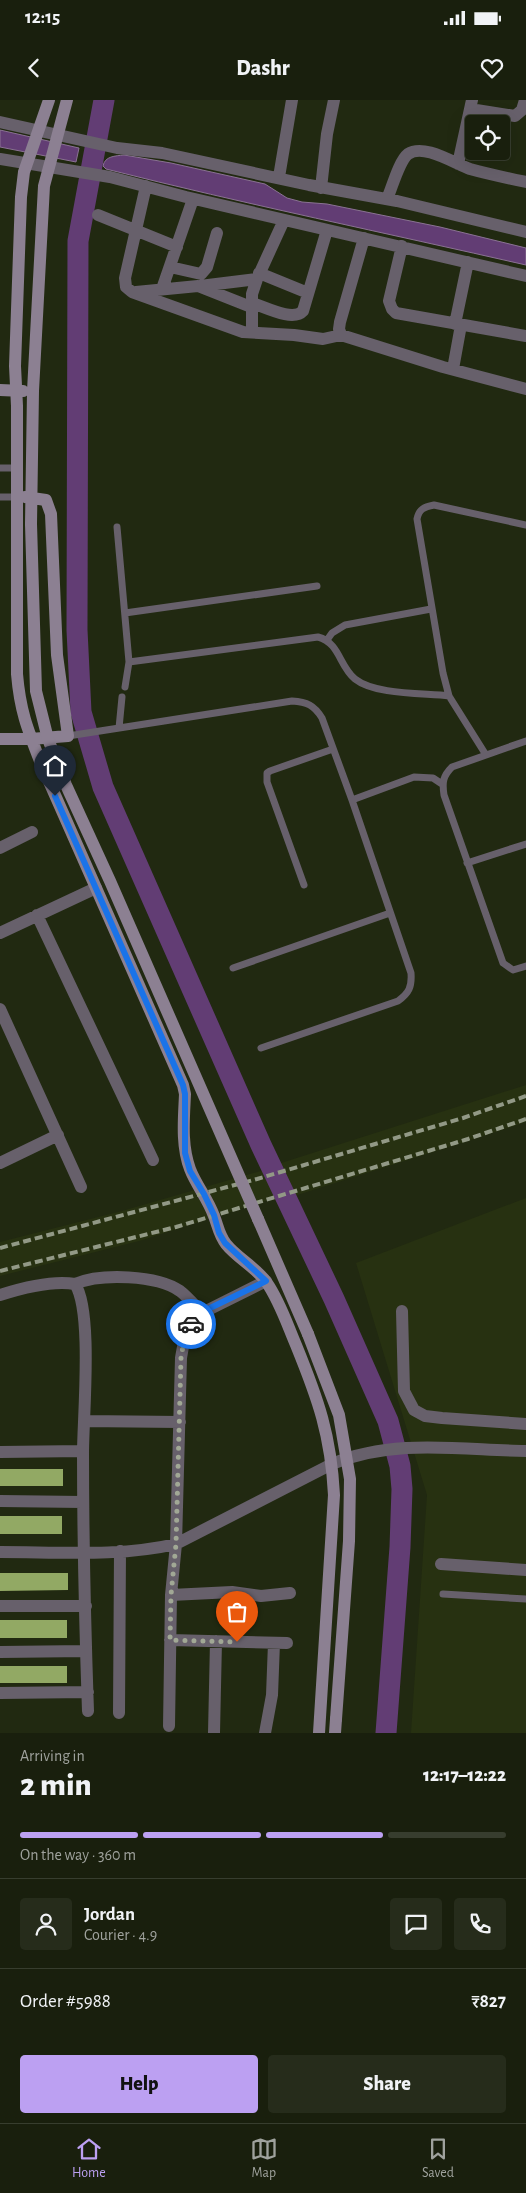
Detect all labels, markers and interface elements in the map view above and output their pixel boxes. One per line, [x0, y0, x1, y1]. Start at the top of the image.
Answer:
text: 12:15 [25, 8, 60, 27]
icon: back [20, 54, 48, 82]
icon: heart [478, 54, 506, 82]
text: Dashr [236, 57, 290, 79]
map controls [465, 115, 510, 160]
button: locate [465, 115, 510, 160]
pin [34, 745, 76, 796]
icon: home [41, 752, 69, 780]
courier [166, 1299, 216, 1349]
icon: car [177, 1310, 205, 1338]
pin [216, 1591, 258, 1642]
icon: bag [223, 1598, 251, 1626]
text: Arriving in [20, 1748, 85, 1764]
text: 12:17–12:22 [423, 1766, 506, 1785]
text: 2 min [20, 1769, 92, 1801]
text: On the way · 360 m [20, 1847, 136, 1863]
button: person [20, 1898, 72, 1950]
button: chat [390, 1898, 442, 1950]
button: phone [454, 1898, 506, 1950]
text: Jordan [84, 1905, 135, 1924]
text: Courier · 4.9 [84, 1927, 157, 1943]
text: Order #5988 [20, 1992, 111, 2011]
text: ₹827 [472, 1992, 506, 2011]
button: Help [20, 2055, 258, 2113]
button: Share [268, 2055, 506, 2113]
tab: Home [72, 2135, 106, 2182]
tab: Map [250, 2135, 278, 2182]
tab: Saved [422, 2135, 454, 2182]

